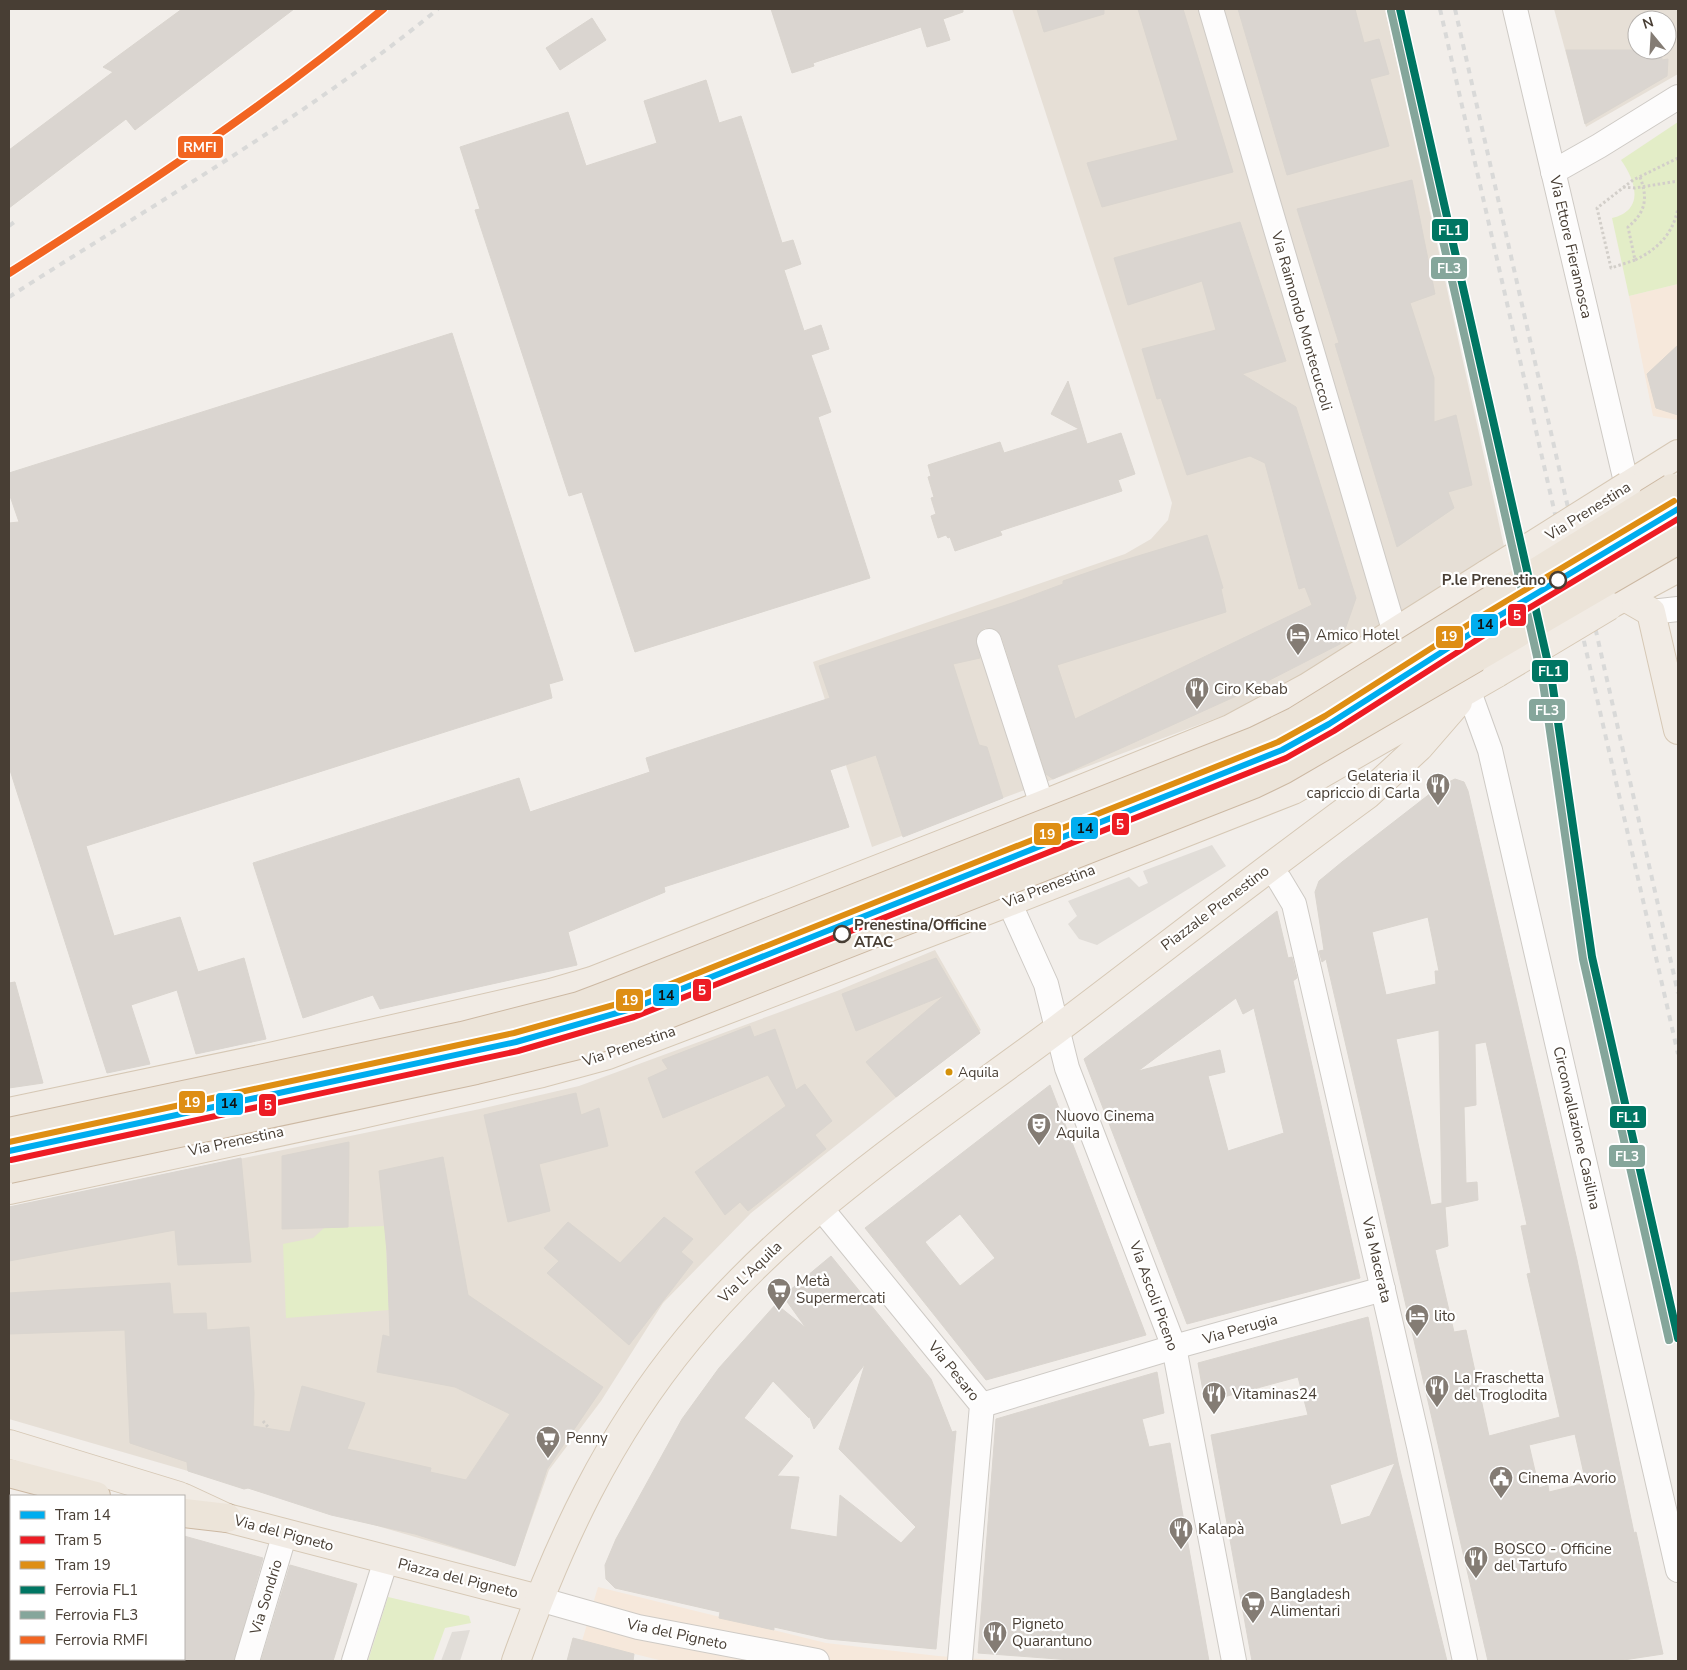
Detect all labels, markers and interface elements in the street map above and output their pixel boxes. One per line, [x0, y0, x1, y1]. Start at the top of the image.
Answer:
north arrow [1627, 10, 1677, 60]
text: N [1640, 12, 1656, 34]
line badge: RMFI [177, 135, 224, 159]
text: RMFI [183, 138, 217, 157]
street label: Via Ettore Fieramosca [1545, 173, 1597, 320]
line badge: FL1 [1431, 218, 1469, 242]
text: FL1 [1438, 221, 1462, 240]
street label: Via Raimondo Montecuccoli [1267, 228, 1337, 413]
line badge: FL3 [1430, 256, 1468, 280]
text: FL3 [1437, 259, 1461, 278]
street label: Via Prenestina [1541, 477, 1634, 546]
place label: P.le Prenestino [1442, 570, 1546, 590]
marker: P.le Prenestino [1549, 571, 1567, 589]
line badge: 5 [1507, 603, 1527, 627]
text: 5 [1513, 606, 1521, 625]
line badge: 14 [1470, 613, 1499, 637]
text: 14 [1477, 615, 1494, 634]
hotel icon: Amico Hotel [1285, 622, 1311, 656]
place label: Amico Hotel [1316, 625, 1400, 645]
line badge: 19 [1435, 625, 1464, 649]
text: 19 [1441, 627, 1457, 646]
line badge: FL1 [1531, 659, 1569, 683]
text: FL1 [1538, 662, 1562, 681]
restaurant icon: Ciro Kebab [1184, 676, 1210, 710]
place label: Ciro Kebab [1214, 679, 1288, 699]
line badge: FL3 [1528, 698, 1566, 722]
text: FL3 [1535, 701, 1559, 720]
place label: Gelateria il capriccio di Carla [1307, 766, 1421, 803]
restaurant icon: Gelateria il capriccio di Carla [1425, 772, 1451, 806]
line badge: 5 [1111, 812, 1130, 836]
text: 5 [1116, 815, 1124, 834]
line badge: 14 [1070, 816, 1099, 840]
text: 14 [1077, 819, 1094, 838]
line badge: 19 [1033, 822, 1062, 846]
text: 19 [1039, 825, 1055, 844]
street label: Via Prenestina [999, 859, 1098, 913]
street label: Piazzale Prenestino [1157, 861, 1273, 955]
place label: Prenestina/Officine ATAC [854, 915, 987, 952]
marker: Prenestina/Officine ATAC [833, 925, 851, 943]
line badge: 5 [692, 978, 712, 1002]
text: 5 [698, 981, 706, 1000]
line badge: 14 [652, 983, 680, 1007]
text: 14 [658, 986, 675, 1005]
line badge: 19 [615, 988, 644, 1012]
text: 19 [622, 991, 638, 1010]
street label: Via Prenestina [579, 1021, 678, 1072]
street label: Circonvallazione Casilina [1548, 1044, 1606, 1212]
place label: Aquila [958, 1063, 999, 1082]
marker: Aquila [944, 1067, 954, 1077]
line badge: 19 [178, 1090, 206, 1114]
line badge: 14 [215, 1092, 244, 1116]
text: 19 [184, 1093, 200, 1112]
line badge: 5 [258, 1093, 277, 1117]
text: 14 [221, 1094, 238, 1113]
text: 5 [264, 1096, 272, 1115]
line badge: FL1 [1609, 1105, 1647, 1129]
place label: Nuovo Cinema Aquila [1056, 1106, 1154, 1143]
text: FL1 [1616, 1108, 1640, 1127]
theatre icon: Nuovo Cinema Aquila [1026, 1112, 1052, 1146]
street label: Via Prenestina [185, 1121, 286, 1161]
line badge: FL3 [1608, 1144, 1646, 1168]
text: FL3 [1615, 1147, 1639, 1166]
street label: Via Macerata [1357, 1214, 1397, 1305]
street label: Via L'Aquila [713, 1237, 786, 1308]
street label: Via Ascoli Piceno [1125, 1238, 1183, 1354]
place label: Metà Supermercati [796, 1271, 885, 1308]
supermarket icon: Metà Supermercati [766, 1277, 792, 1311]
hotel icon: lito [1404, 1303, 1430, 1337]
place label: lito [1434, 1306, 1455, 1326]
street label: Via Perugia [1199, 1309, 1280, 1349]
street label: Via Pesaro [923, 1336, 984, 1405]
place label: La Fraschetta del Troglodita [1454, 1368, 1547, 1405]
restaurant icon: La Fraschetta del Troglodita [1424, 1374, 1450, 1408]
restaurant icon: Vitaminas24 [1201, 1381, 1227, 1415]
place label: Vitaminas24 [1231, 1384, 1317, 1404]
supermarket icon: Penny [535, 1425, 561, 1459]
place label: Penny [566, 1428, 608, 1448]
public building icon: Cinema Avorio [1488, 1465, 1514, 1499]
place label: Cinema Avorio [1518, 1468, 1616, 1488]
legend [10, 1495, 185, 1660]
text: Tram 14 [55, 1505, 111, 1525]
street label: Via del Pigneto [231, 1510, 336, 1556]
restaurant icon: Kalapà [1168, 1516, 1194, 1550]
place label: Kalapà [1198, 1519, 1244, 1539]
text: Tram 5 [55, 1530, 102, 1550]
place label: BOSCO - Officine del Tartufo [1494, 1539, 1612, 1576]
restaurant icon: BOSCO - Officine del Tartufo [1463, 1545, 1489, 1579]
street label: Piazza del Pigneto [396, 1553, 520, 1603]
text: Tram 19 [55, 1555, 111, 1575]
street label: Via Sondrio [245, 1557, 287, 1638]
text: Ferrovia FL1 [55, 1580, 138, 1600]
place label: Bangladesh Alimentari [1270, 1584, 1350, 1621]
supermarket icon: Bangladesh Alimentari [1240, 1590, 1266, 1624]
text: Ferrovia FL3 [55, 1605, 138, 1625]
street label: Via del Pigneto [624, 1613, 729, 1654]
place label: Pigneto Quarantuno [1012, 1614, 1092, 1651]
restaurant icon: Pigneto Quarantuno [982, 1620, 1008, 1654]
text: Ferrovia RMFI [55, 1630, 148, 1650]

